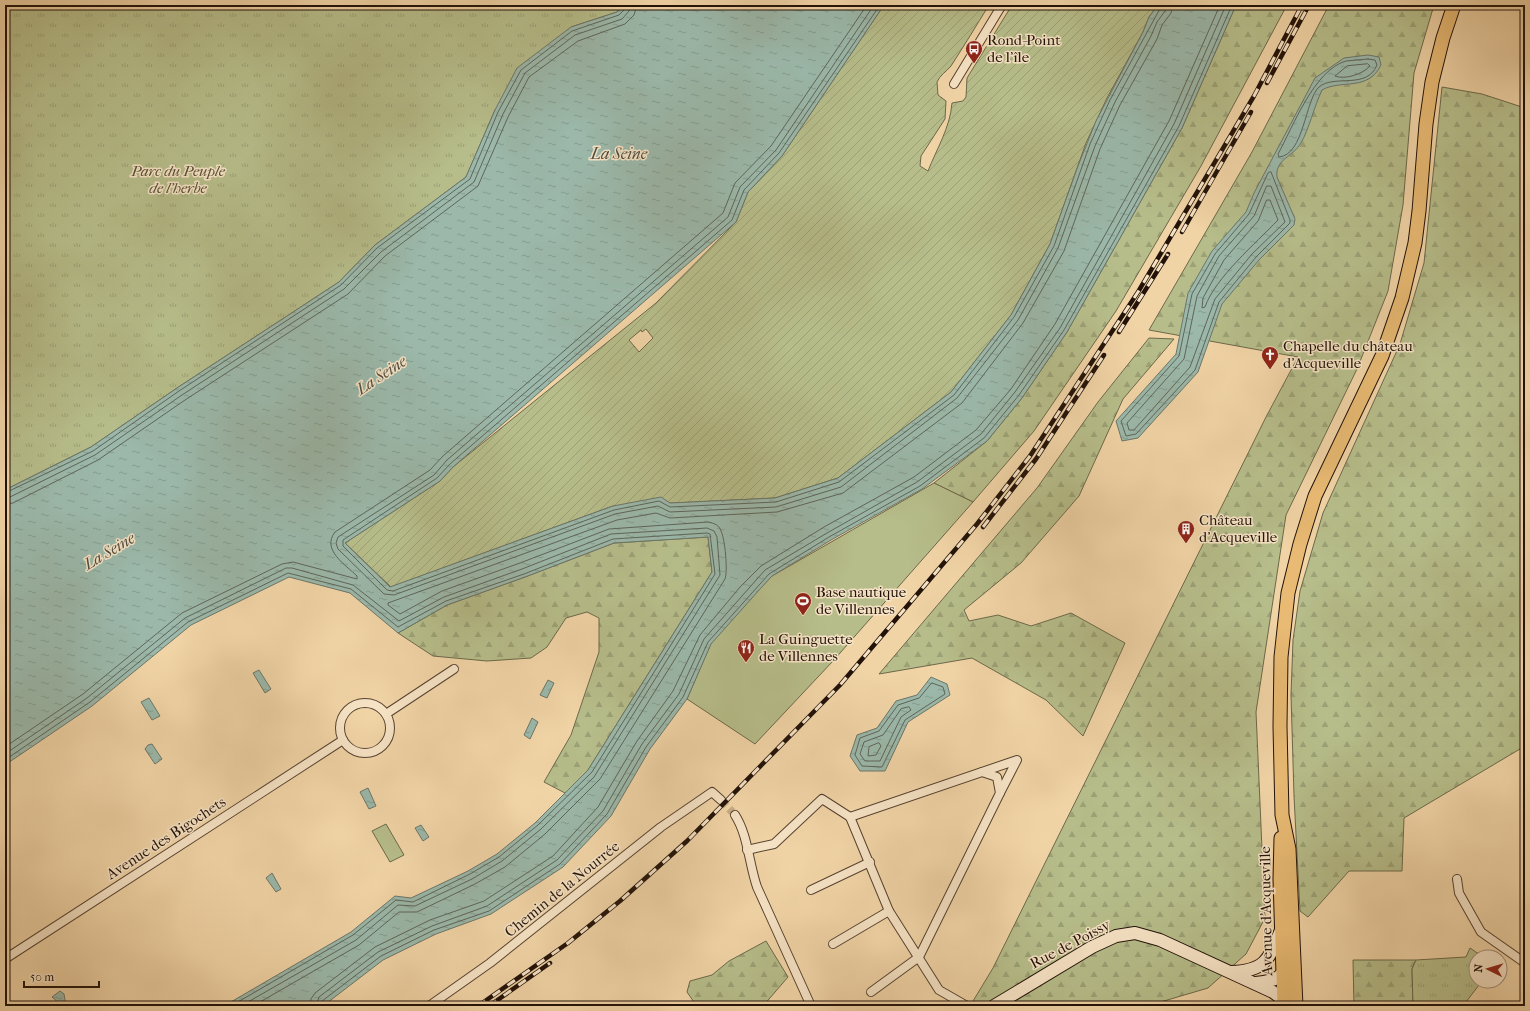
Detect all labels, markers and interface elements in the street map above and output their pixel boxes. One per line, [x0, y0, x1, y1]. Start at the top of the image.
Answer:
place label: Rond-Point de l'île [987, 31, 1061, 66]
bus stop icon: Rond-Point de l'île [964, 39, 984, 64]
water label: La Seine [590, 144, 648, 163]
park label: Parc du Peuple de l'herbe [130, 162, 226, 197]
place label: Chapelle du château d'Acqueville [1283, 337, 1413, 372]
church icon: Chapelle du château d'Acqueville [1260, 345, 1280, 370]
water label: La Seine [351, 351, 410, 399]
place label: Château d'Acqueville [1199, 511, 1278, 546]
building icon: Château d'Acqueville [1176, 519, 1196, 544]
water label: La Seine [79, 528, 139, 574]
place label: Base nautique de Villennes [816, 583, 907, 618]
sports icon: Base nautique de Villennes [793, 591, 813, 616]
place label: La Guinguette de Villennes [759, 630, 853, 665]
restaurant icon: La Guinguette de Villennes [736, 638, 756, 663]
street label: Avenue des Bigochets [102, 792, 230, 884]
street label: Chemin de la Nourrée [501, 837, 623, 941]
street label: Avenue d'Acqueville [1256, 845, 1276, 977]
street label: Rue de Poissy [1027, 915, 1114, 973]
north arrow [1468, 949, 1508, 989]
scale bar [24, 963, 99, 989]
text: N [1472, 963, 1485, 973]
text: 50 m [30, 970, 54, 984]

